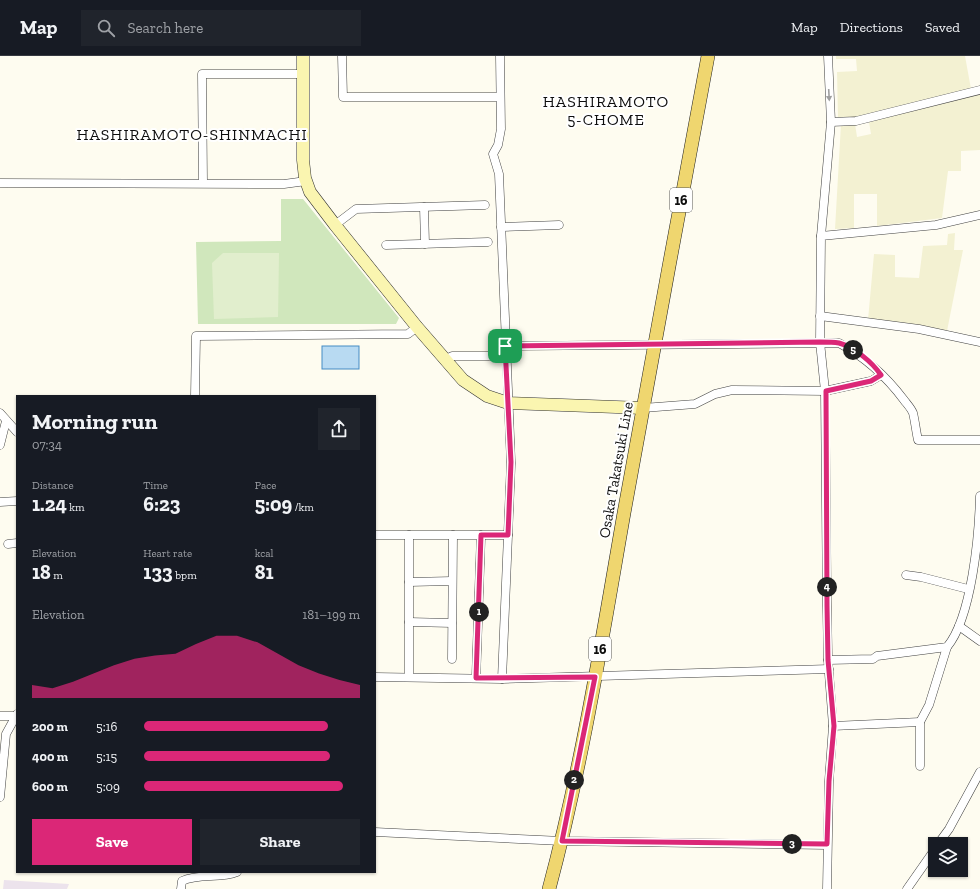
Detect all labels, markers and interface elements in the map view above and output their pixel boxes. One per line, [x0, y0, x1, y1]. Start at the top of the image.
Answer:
search box [81, 10, 361, 46]
text: Map [20, 16, 57, 39]
icon: search [95, 17, 117, 39]
text: Search here [127, 19, 203, 37]
text: Map [791, 19, 818, 36]
text: Directions [840, 19, 903, 36]
text: Saved [925, 19, 960, 36]
one-way arrow [826, 89, 833, 101]
district label: HASHIRAMOTO 5-CHOME [543, 92, 669, 129]
district label: HASHIRAMOTO-SHINMACHI [76, 125, 308, 144]
road number: 16 [670, 188, 692, 212]
pin [488, 329, 522, 363]
icon: arrive [494, 335, 516, 357]
pin: 5 [843, 340, 863, 360]
text: 5 [850, 343, 856, 356]
street label: Osaka Takatsuki Line [595, 400, 637, 540]
text: Morning run [32, 408, 158, 435]
button: share [318, 408, 360, 450]
text: 07:34 [32, 437, 62, 452]
text: Distance [32, 479, 74, 492]
text: Time [143, 479, 168, 492]
text: Pace [255, 479, 276, 492]
text: 1.24 [32, 492, 67, 516]
text: 6:23 [143, 492, 180, 516]
text: 5:09 [255, 492, 292, 516]
text: km [67, 501, 85, 514]
text: /km [292, 501, 314, 514]
text: Elevation [32, 547, 76, 560]
text: Heart rate [143, 547, 192, 560]
text: kcal [255, 547, 274, 560]
text: 18 [32, 560, 51, 584]
text: 133 [143, 560, 173, 584]
text: 81 [255, 560, 274, 584]
text: m [51, 569, 63, 582]
text: bpm [173, 569, 197, 582]
pin: 4 [817, 577, 837, 597]
text: 4 [824, 580, 830, 593]
pin: 1 [469, 602, 489, 622]
text: 1 [477, 605, 481, 618]
text: Elevation [32, 607, 84, 622]
text: 181–199 m [302, 607, 360, 622]
road number: 16 [589, 637, 611, 661]
text: 200 m [32, 719, 68, 734]
text: 5:16 [96, 719, 117, 734]
text: 400 m [32, 749, 68, 764]
text: 5:15 [96, 749, 117, 764]
pin: 2 [564, 770, 584, 790]
text: 2 [571, 773, 577, 786]
text: 600 m [32, 779, 68, 794]
text: 5:09 [96, 779, 120, 794]
button: Save [32, 819, 192, 865]
button: Share [200, 819, 360, 865]
pin: 3 [782, 834, 802, 854]
text: 3 [789, 837, 795, 850]
map controls [928, 837, 968, 877]
button: layers [928, 837, 968, 877]

